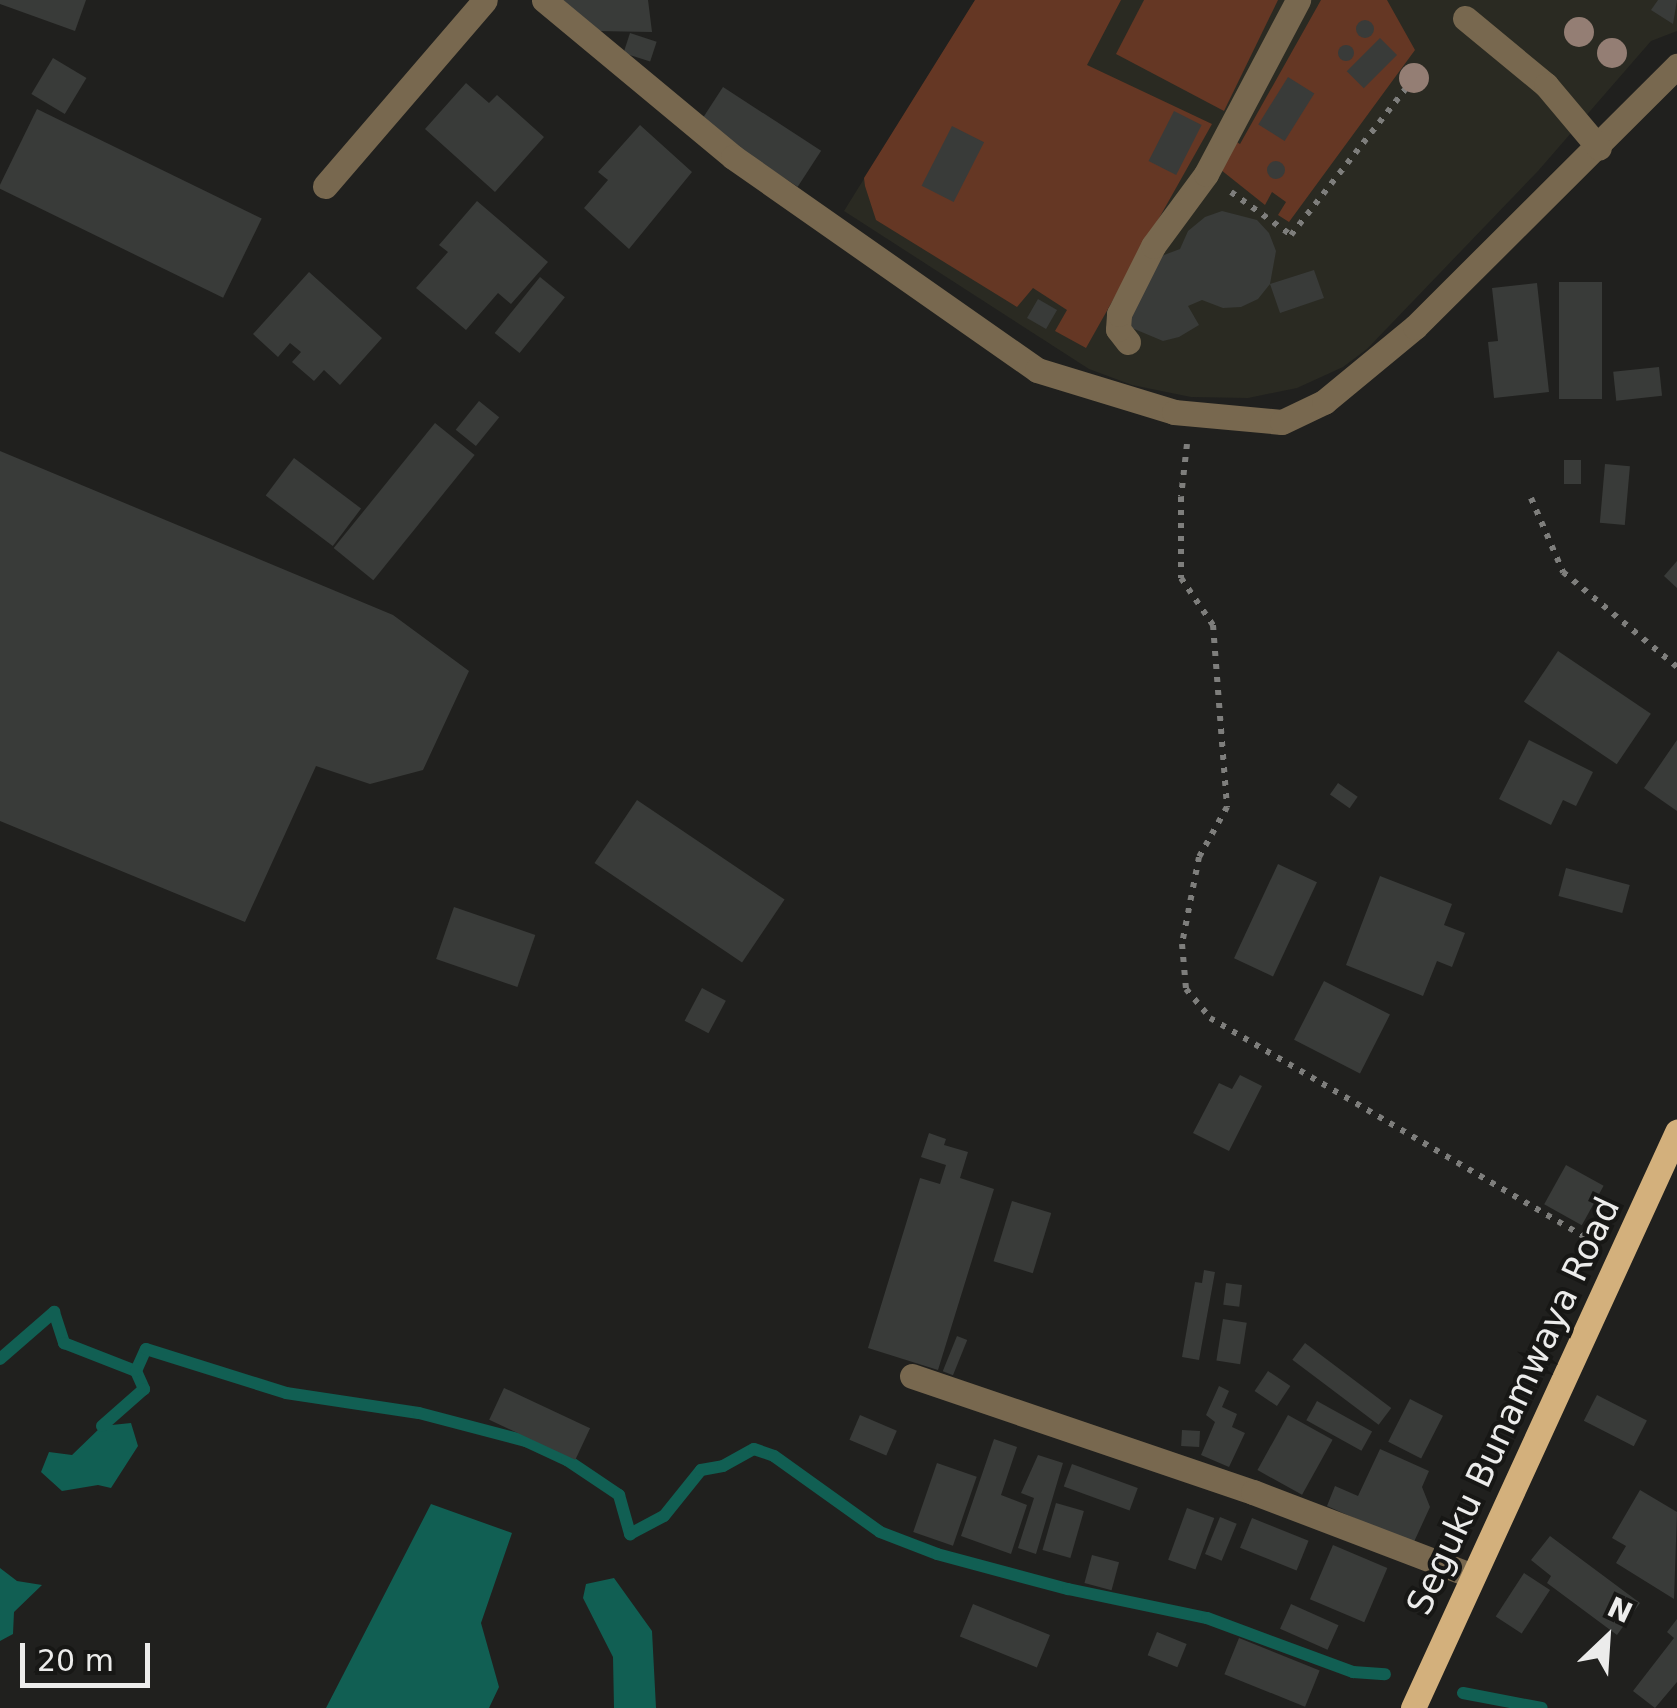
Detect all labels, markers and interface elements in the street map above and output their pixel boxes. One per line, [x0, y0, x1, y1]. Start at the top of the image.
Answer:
street label: Seguku Bunamwaya Road [1398, 1191, 1628, 1621]
north arrow [1557, 1588, 1657, 1688]
text: N [1602, 1590, 1637, 1630]
scale bar [25, 1623, 155, 1685]
text: 20 m [37, 1643, 114, 1678]

